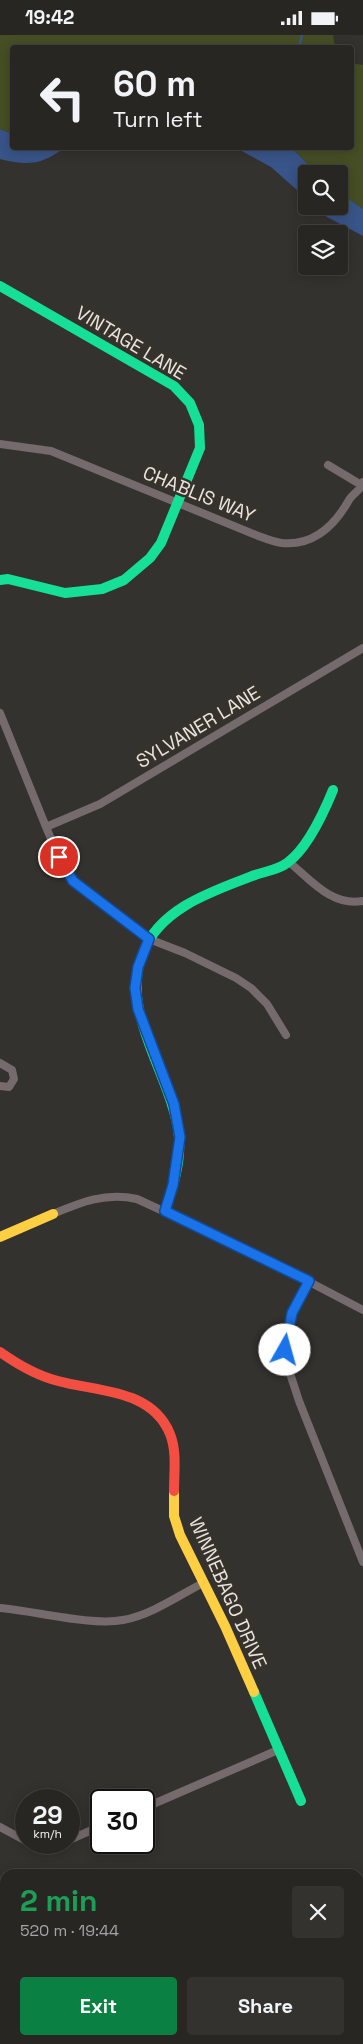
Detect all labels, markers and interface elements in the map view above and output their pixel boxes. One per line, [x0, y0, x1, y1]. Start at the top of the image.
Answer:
text: 19:42 [25, 5, 74, 30]
text: 60 m [113, 62, 196, 106]
icon: left [30, 65, 95, 130]
text: Turn left [113, 105, 203, 133]
map controls [298, 165, 348, 275]
button: search [298, 165, 348, 215]
button: layers [298, 225, 348, 275]
street label: VINTAGE LANE [71, 300, 191, 386]
street label: CHABLIS WAY [139, 460, 259, 528]
street label: SYLVANER LANE [131, 680, 265, 774]
pin [38, 836, 80, 878]
icon: arrive [45, 843, 73, 871]
position arrow [258, 1323, 310, 1375]
street label: WINNEBAGO DRIVE [183, 1513, 273, 1673]
speed limit sign: 30 [90, 1789, 155, 1854]
text: 29 [32, 1799, 63, 1831]
text: km/h [33, 1826, 62, 1842]
text: 2 min [20, 1881, 98, 1920]
button: close [292, 1886, 344, 1938]
text: 520 m · 19:44 [20, 1920, 119, 1941]
button: Exit [20, 1977, 177, 2035]
button: Share [187, 1977, 344, 2035]

